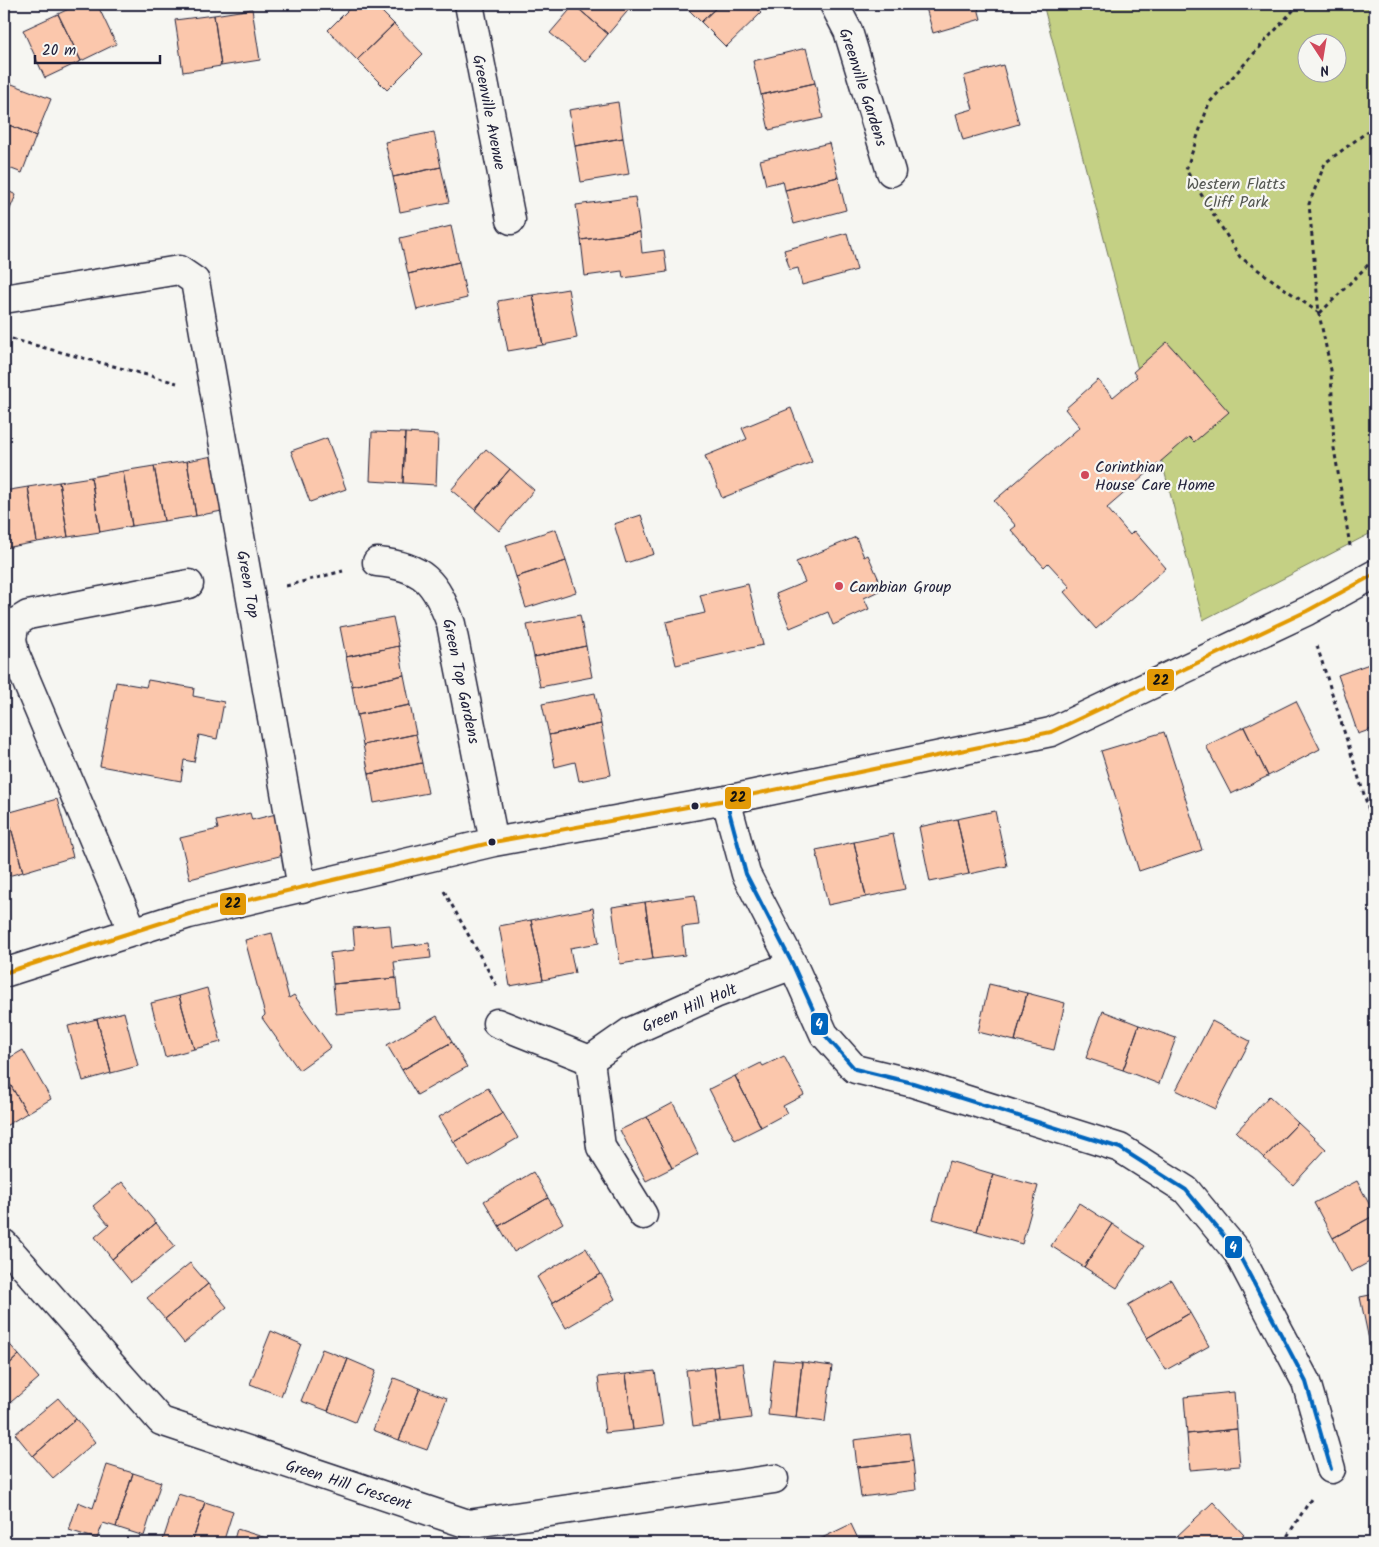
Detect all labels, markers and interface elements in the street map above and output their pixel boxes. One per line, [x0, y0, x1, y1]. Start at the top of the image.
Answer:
street label: Greenville Gardens [832, 25, 894, 150]
scale bar [35, 32, 160, 64]
north arrow [1296, 32, 1346, 82]
text: 20 m [42, 39, 76, 63]
street label: Greenville Avenue [465, 52, 512, 172]
text: N [1318, 58, 1331, 81]
park label: Western Flatts Cliff Park [1186, 172, 1286, 215]
place label: Corinthian House Care Home [1095, 455, 1215, 498]
marker: Corinthian House Care Home [1079, 469, 1091, 481]
street label: Green Top [229, 549, 266, 620]
place label: Cambian Group [849, 575, 951, 600]
marker: Cambian Group [833, 580, 845, 592]
street label: Green Top Gardens [435, 616, 486, 746]
line badge: 22 [1146, 668, 1175, 692]
text: 22 [1153, 670, 1169, 692]
line badge: 22 [724, 786, 752, 810]
text: 22 [730, 787, 746, 809]
unlabelled marker [690, 801, 700, 811]
unlabelled marker [487, 837, 497, 847]
line badge: 22 [219, 892, 247, 916]
text: 22 [225, 893, 241, 915]
street label: Green Hill Holt [638, 977, 742, 1040]
line badge: 4 [810, 1012, 829, 1036]
text: 4 [815, 1014, 823, 1036]
line badge: 4 [1224, 1235, 1243, 1259]
text: 4 [1229, 1237, 1237, 1259]
street label: Green Hill Crescent [282, 1453, 416, 1518]

